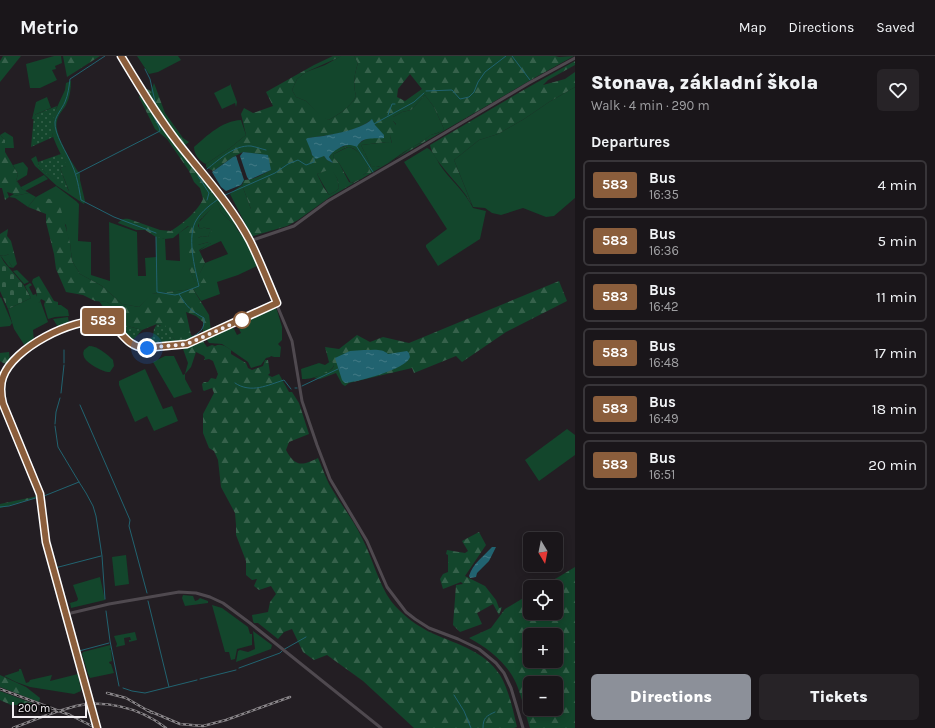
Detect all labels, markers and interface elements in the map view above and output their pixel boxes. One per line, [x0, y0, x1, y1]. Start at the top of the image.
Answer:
text: Metrio [20, 17, 79, 39]
text: Map [739, 19, 767, 36]
text: Directions [789, 19, 854, 36]
text: Saved [876, 19, 915, 36]
button: heart [877, 69, 919, 111]
text: Stonava, základní škola [591, 72, 818, 94]
text: Walk · 4 min · 290 m [591, 98, 710, 113]
text: Departures [591, 133, 670, 151]
text: Bus [649, 169, 676, 187]
text: 583 [602, 176, 628, 193]
text: 4 min [878, 176, 917, 194]
text: 16:35 [649, 187, 679, 202]
text: Bus [649, 225, 676, 243]
text: 583 [602, 232, 628, 249]
text: 5 min [877, 232, 917, 250]
text: 16:36 [649, 243, 679, 258]
text: Bus [649, 281, 676, 299]
text: 583 [602, 288, 628, 305]
text: 11 min [876, 288, 917, 306]
text: 16:42 [649, 299, 679, 314]
line badge: 583 [80, 308, 126, 334]
unlabelled marker [233, 311, 251, 329]
text: 583 [90, 312, 116, 329]
text: Bus [649, 337, 676, 355]
your location [137, 338, 157, 358]
text: 583 [602, 344, 628, 361]
text: 17 min [874, 344, 917, 362]
text: 16:48 [649, 355, 679, 370]
text: Bus [649, 393, 676, 411]
text: 583 [602, 400, 628, 417]
text: 18 min [872, 400, 917, 418]
text: 16:49 [649, 411, 679, 426]
text: Bus [649, 449, 676, 467]
text: 583 [602, 456, 628, 473]
text: 20 min [868, 456, 917, 474]
text: 16:51 [649, 467, 675, 482]
north arrow [523, 532, 563, 572]
map controls [523, 532, 563, 716]
button: locate [523, 580, 563, 620]
button: + [523, 628, 563, 668]
button: Directions [591, 674, 751, 720]
button: Tickets [759, 674, 919, 720]
button: − [523, 676, 563, 716]
scale bar [12, 700, 87, 719]
text: 200 m [18, 702, 50, 715]

